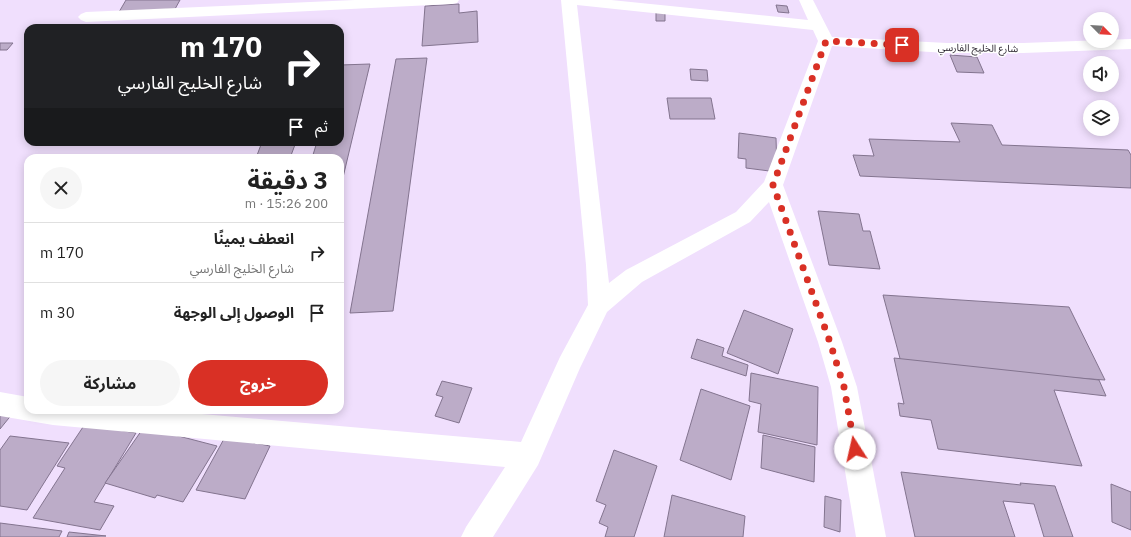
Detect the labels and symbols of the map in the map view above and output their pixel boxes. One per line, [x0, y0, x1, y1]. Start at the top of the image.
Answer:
north arrow [1083, 12, 1119, 48]
pin [885, 28, 919, 62]
street label: شارع الخليج الفارسي [938, 41, 1018, 57]
position arrow [834, 428, 876, 470]

